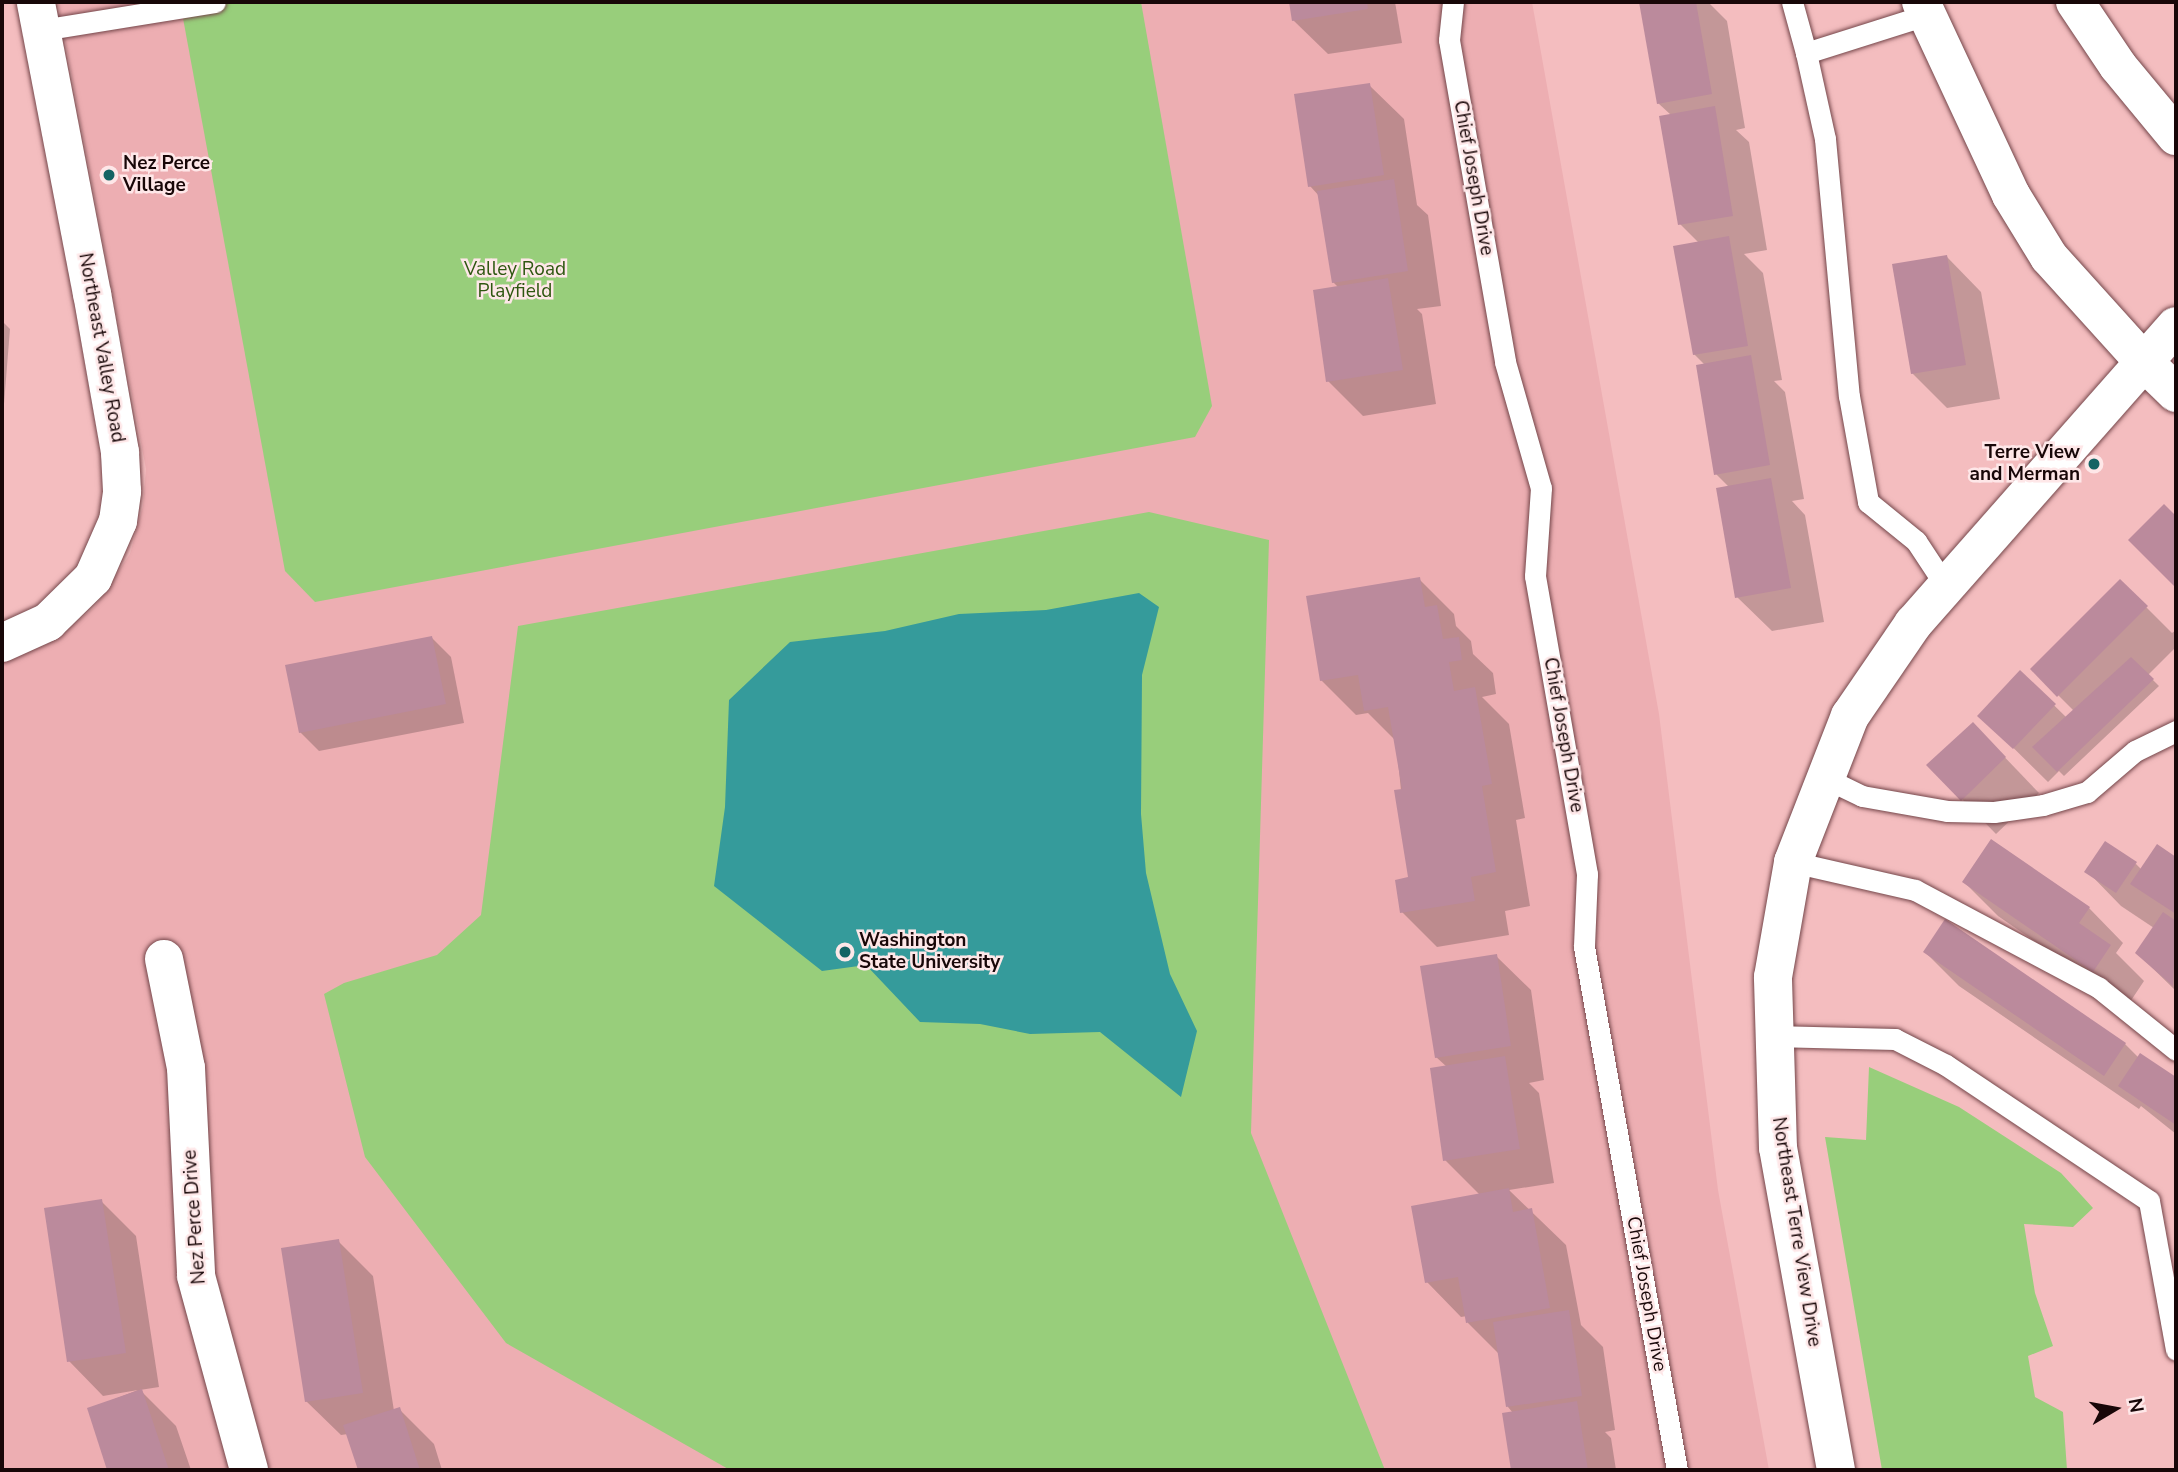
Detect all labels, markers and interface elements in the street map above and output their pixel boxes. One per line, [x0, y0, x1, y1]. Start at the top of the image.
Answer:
street label: Chief Joseph Drive [1448, 99, 1498, 257]
place label: Nez Perce Village [123, 153, 210, 197]
marker: Nez Perce Village [101, 167, 117, 183]
street label: Northeast Valley Road [73, 251, 129, 445]
park label: Valley Road Playfield [464, 259, 566, 303]
place label: Terre View and Merman [1970, 442, 2080, 486]
marker: Terre View and Merman [2086, 456, 2102, 472]
street label: Chief Joseph Drive [1538, 656, 1588, 814]
place label: Washington State University [859, 930, 1000, 974]
marker: Washington State University [837, 944, 853, 960]
street label: Northeast Terre View Drive [1767, 1116, 1825, 1348]
street label: Nez Perce Drive [179, 1149, 211, 1285]
street label: Chief Joseph Drive [1621, 1215, 1671, 1373]
north arrow [2080, 1374, 2150, 1444]
text: N [2122, 1396, 2150, 1415]

